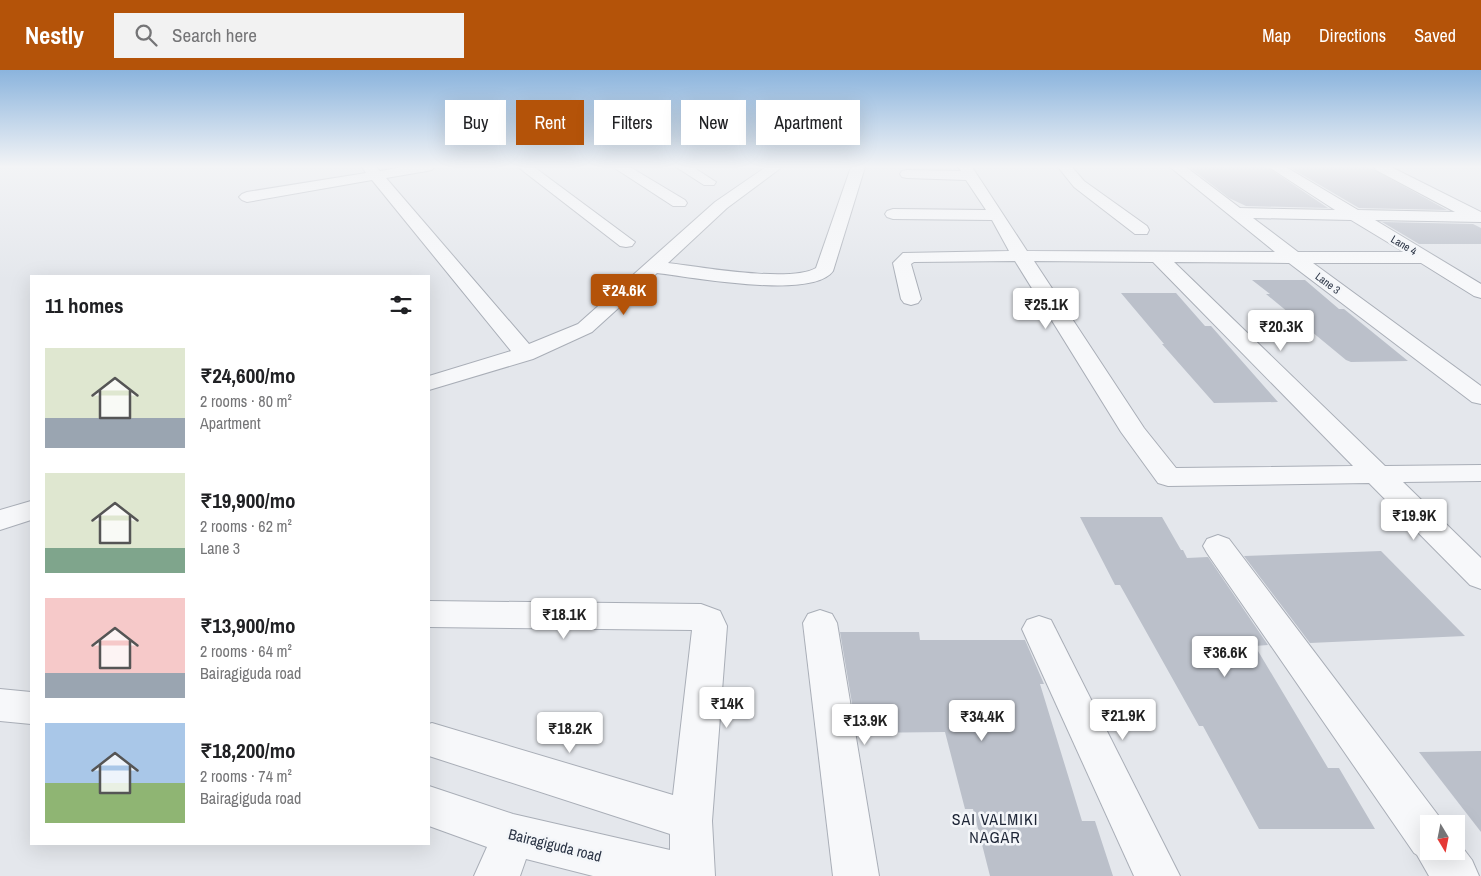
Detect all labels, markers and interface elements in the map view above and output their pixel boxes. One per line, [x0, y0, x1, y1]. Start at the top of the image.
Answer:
search box [114, 13, 464, 58]
text: Nestly [25, 19, 84, 51]
icon: search [132, 21, 160, 49]
text: Search here [172, 22, 257, 48]
text: Map [1262, 23, 1291, 48]
text: Directions [1319, 23, 1386, 48]
text: Saved [1414, 23, 1456, 48]
chip: Buy [445, 100, 506, 145]
chip: Rent [516, 100, 584, 145]
chip: Filters [594, 100, 671, 145]
chip: New [681, 100, 746, 145]
chip: Apartment [756, 100, 860, 145]
street label: Lane 4 [1389, 232, 1419, 258]
street label: Lane 3 [1313, 269, 1343, 297]
pin: ₹24.6K [583, 274, 665, 316]
text: ₹24.6K [602, 279, 646, 301]
pin: ₹25.1K [1005, 288, 1087, 330]
text: 11 homes [45, 291, 124, 320]
icon: filters [387, 291, 415, 319]
text: ₹25.1K [1024, 293, 1068, 315]
pin: ₹20.3K [1240, 310, 1322, 352]
text: ₹20.3K [1259, 315, 1303, 337]
text: ₹24,600/mo [200, 361, 295, 390]
icon: home [85, 368, 145, 428]
text: 2 rooms · 80 m² [200, 390, 292, 412]
text: Apartment [200, 412, 261, 434]
text: ₹19,900/mo [200, 486, 295, 515]
icon: home [85, 493, 145, 553]
pin: ₹19.9K [1373, 498, 1455, 541]
text: ₹19.9K [1392, 504, 1436, 526]
text: 2 rooms · 62 m² [200, 515, 292, 537]
text: Lane 3 [200, 537, 240, 559]
pin: ₹18.1K [523, 598, 605, 640]
text: ₹18.1K [542, 603, 586, 625]
text: ₹13,900/mo [200, 611, 295, 640]
icon: home [85, 618, 145, 678]
pin: ₹36.6K [1184, 636, 1266, 678]
text: 2 rooms · 64 m² [200, 640, 292, 662]
text: ₹36.6K [1203, 641, 1247, 663]
text: Bairagiguda road [200, 662, 301, 684]
pin: ₹14K [697, 686, 757, 729]
text: ₹14K [710, 692, 744, 714]
pin: ₹21.9K [1082, 698, 1164, 741]
pin: ₹34.4K [941, 700, 1023, 742]
pin: ₹13.9K [824, 704, 906, 746]
text: ₹21.9K [1101, 704, 1145, 726]
text: ₹34.4K [960, 705, 1004, 727]
text: ₹13.9K [843, 709, 887, 731]
pin: ₹18.2K [529, 712, 611, 754]
text: ₹18.2K [548, 717, 592, 739]
text: ₹18,200/mo [200, 736, 295, 765]
icon: home [85, 743, 145, 803]
text: 2 rooms · 74 m² [200, 765, 292, 787]
text: Bairagiguda road [200, 787, 301, 809]
district label: SAI VALMIKI NAGAR [952, 808, 1038, 848]
north arrow [1420, 815, 1465, 860]
map controls [1420, 815, 1465, 860]
street label: Bairagiguda road [506, 823, 604, 867]

